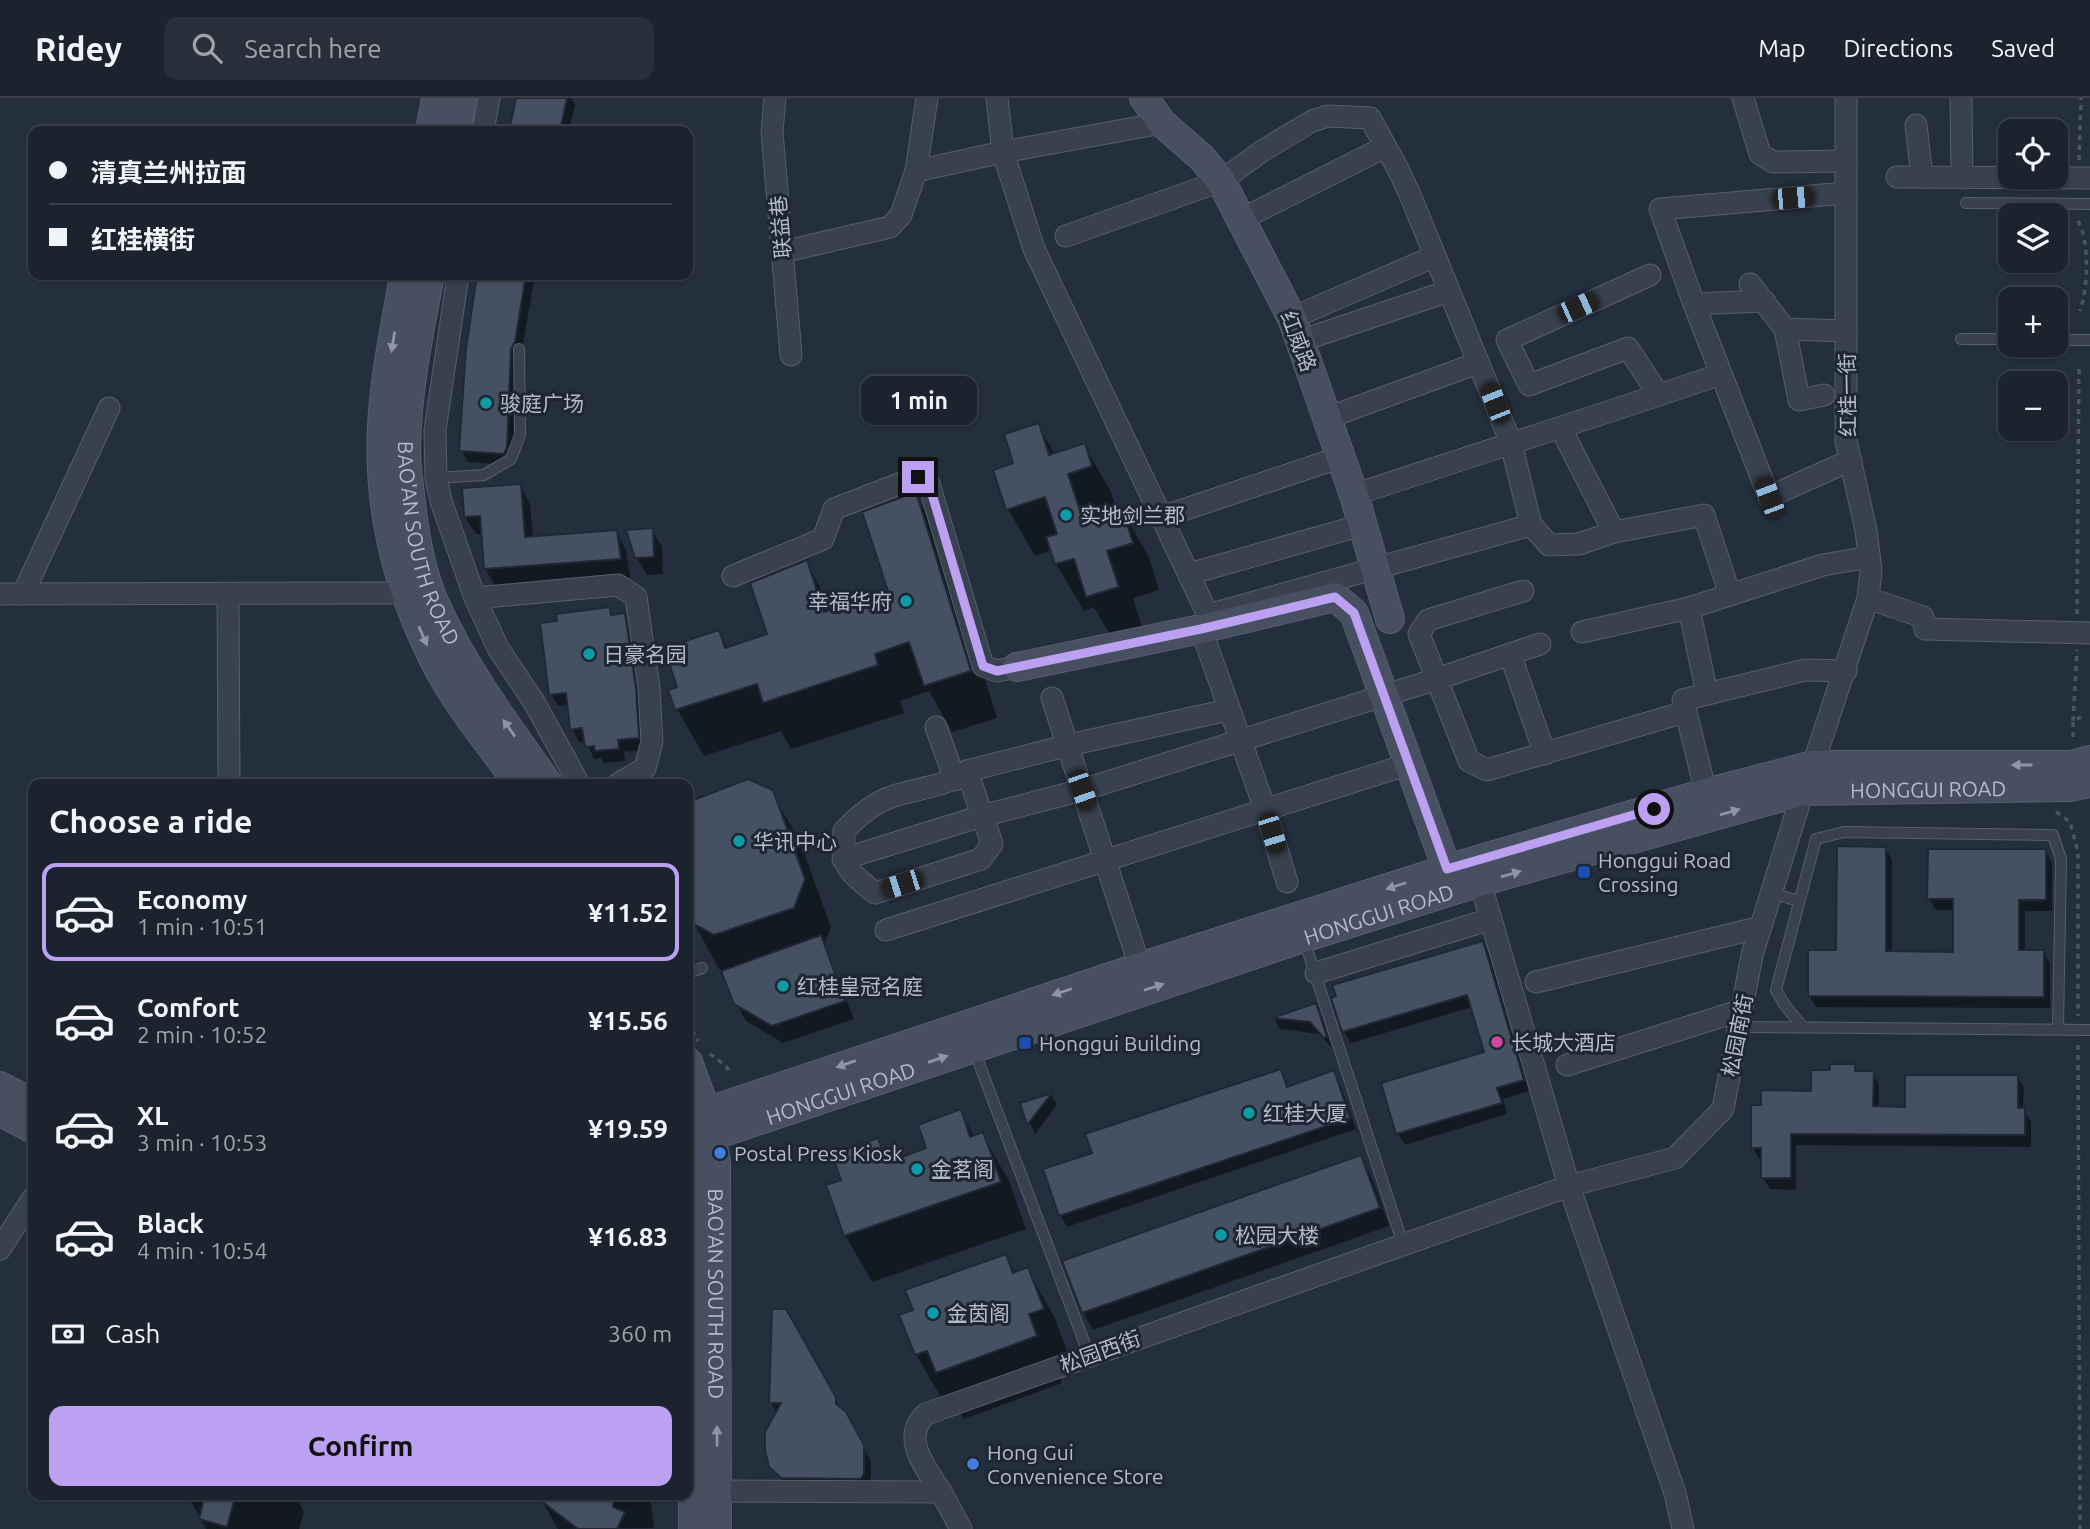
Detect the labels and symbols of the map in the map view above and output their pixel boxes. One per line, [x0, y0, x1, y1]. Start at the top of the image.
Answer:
car [1772, 186, 1815, 210]
street label: 联益巷 [765, 195, 795, 259]
car [1555, 289, 1602, 325]
street label: 红威路 [1277, 307, 1321, 375]
one-way arrow [387, 331, 398, 353]
street label: 红桂一街 [1834, 353, 1860, 437]
callout: 1 min [860, 376, 976, 424]
car [1478, 380, 1513, 426]
place label: 骏庭广场 [500, 391, 584, 415]
marker: 骏庭广场 [478, 395, 494, 411]
street label: BAO'AN SOUTH ROAD [394, 441, 465, 649]
route end [902, 461, 934, 493]
car [1752, 474, 1787, 520]
place label: 实地剑兰郡 [1080, 503, 1185, 527]
marker: 实地剑兰郡 [1058, 507, 1074, 523]
place label: 幸福华府 [808, 589, 892, 613]
marker: 幸福华府 [898, 593, 914, 609]
one-way arrow [417, 626, 429, 646]
place label: 日豪名园 [603, 642, 687, 666]
marker: 日豪名园 [581, 646, 597, 662]
one-way arrow [502, 719, 516, 737]
one-way arrow [2011, 759, 2033, 771]
car [1066, 767, 1099, 813]
street label: HONGGUI ROAD [1850, 776, 2006, 802]
route start [1638, 793, 1670, 825]
one-way arrow [1719, 806, 1740, 816]
car [1256, 810, 1289, 856]
place label: 华讯中心 [753, 829, 837, 853]
marker: 华讯中心 [731, 833, 747, 849]
place label: Honggui Road Crossing [1598, 848, 1731, 896]
marker: Honggui Road Crossing [1576, 864, 1592, 880]
car [879, 868, 926, 900]
one-way arrow [1501, 868, 1522, 878]
street label: HONGGUI ROAD [1301, 879, 1457, 949]
one-way arrow [1385, 881, 1406, 891]
place label: 红桂皇冠名庭 [797, 974, 923, 998]
marker: 红桂皇冠名庭 [775, 978, 791, 994]
one-way arrow [1143, 981, 1164, 992]
one-way arrow [1052, 987, 1073, 998]
street label: 松园南街 [1717, 991, 1757, 1079]
place label: 长城大酒店 [1511, 1030, 1616, 1054]
place label: Honggui Building [1039, 1031, 1201, 1055]
marker: 长城大酒店 [1489, 1034, 1505, 1050]
marker: Honggui Building [1017, 1035, 1033, 1051]
one-way arrow [928, 1053, 949, 1064]
street label: HONGGUI ROAD [763, 1057, 918, 1129]
one-way arrow [836, 1059, 857, 1070]
place label: 红桂大厦 [1263, 1101, 1347, 1125]
marker: 红桂大厦 [1241, 1105, 1257, 1121]
place label: Postal Press Kiosk [734, 1141, 903, 1165]
marker: Postal Press Kiosk [712, 1145, 728, 1161]
place label: 金茗阁 [931, 1157, 994, 1181]
marker: 金茗阁 [909, 1161, 925, 1177]
street label: BAO'AN SOUTH ROAD [704, 1189, 729, 1399]
place label: 松园大楼 [1235, 1223, 1319, 1247]
marker: 松园大楼 [1213, 1227, 1229, 1243]
place label: 金茵阁 [947, 1301, 1010, 1325]
marker: 金茵阁 [925, 1305, 941, 1321]
street label: 松园西街 [1056, 1325, 1144, 1377]
one-way arrow [711, 1425, 723, 1447]
place label: Hong Gui Convenience Store [987, 1440, 1164, 1488]
marker: Hong Gui Convenience Store [965, 1456, 981, 1472]

